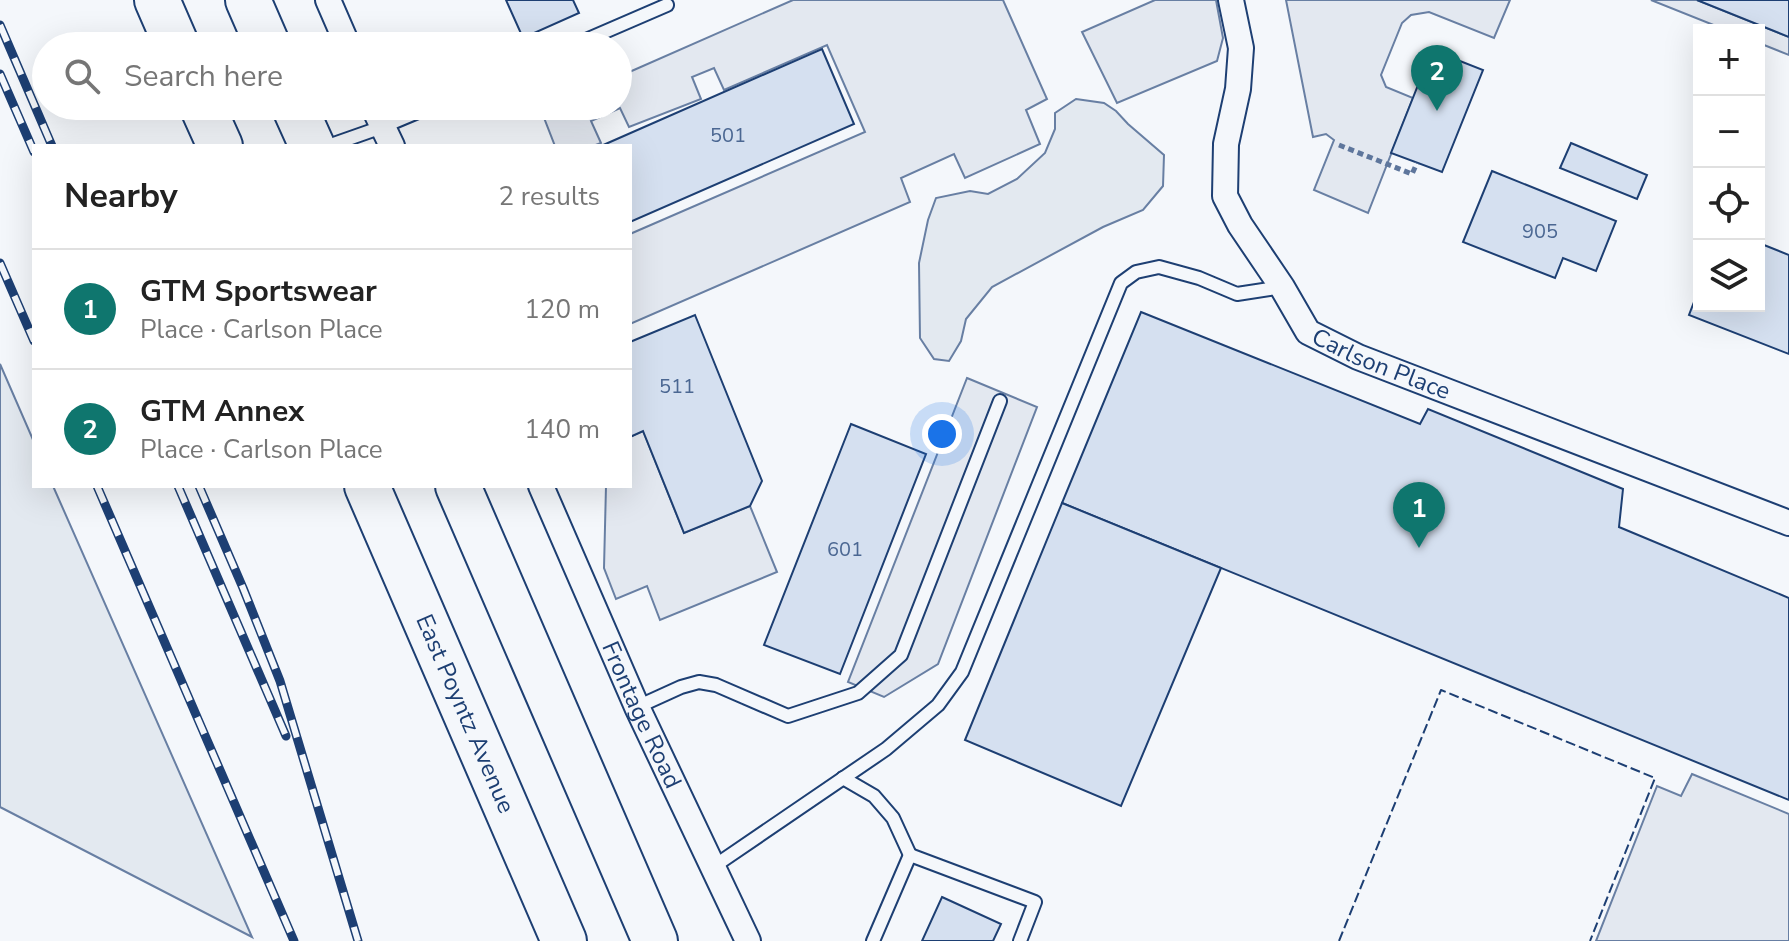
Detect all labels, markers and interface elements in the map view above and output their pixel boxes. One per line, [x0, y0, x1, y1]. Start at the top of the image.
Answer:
map controls [1693, 24, 1765, 312]
button: + [1693, 24, 1765, 96]
search box [32, 32, 632, 120]
pin: 2 [1411, 45, 1463, 111]
icon: search [60, 54, 104, 98]
text: Search here [124, 56, 283, 97]
button: − [1693, 96, 1765, 168]
house number: 501 [710, 122, 746, 149]
button: locate [1693, 168, 1765, 240]
text: Nearby [64, 173, 178, 219]
text: 2 results [499, 179, 600, 214]
house number: 905 [1522, 218, 1558, 245]
button: layers [1693, 240, 1765, 312]
text: GTM Sportswear [140, 271, 377, 312]
text: 1 [82, 292, 98, 327]
text: 120 m [524, 292, 600, 327]
text: Place · Carlson Place [140, 312, 383, 347]
street label: Carlson Place [1306, 321, 1455, 407]
house number: 511 [659, 373, 695, 400]
text: GTM Annex [140, 391, 304, 432]
text: 2 [82, 412, 98, 447]
text: 140 m [524, 412, 600, 447]
your location [922, 414, 962, 454]
text: Place · Carlson Place [140, 432, 383, 467]
pin: 1 [1393, 482, 1445, 548]
house number: 601 [827, 536, 863, 563]
street label: East Poyntz Avenue [408, 609, 523, 818]
street label: Frontage Road [594, 636, 689, 794]

